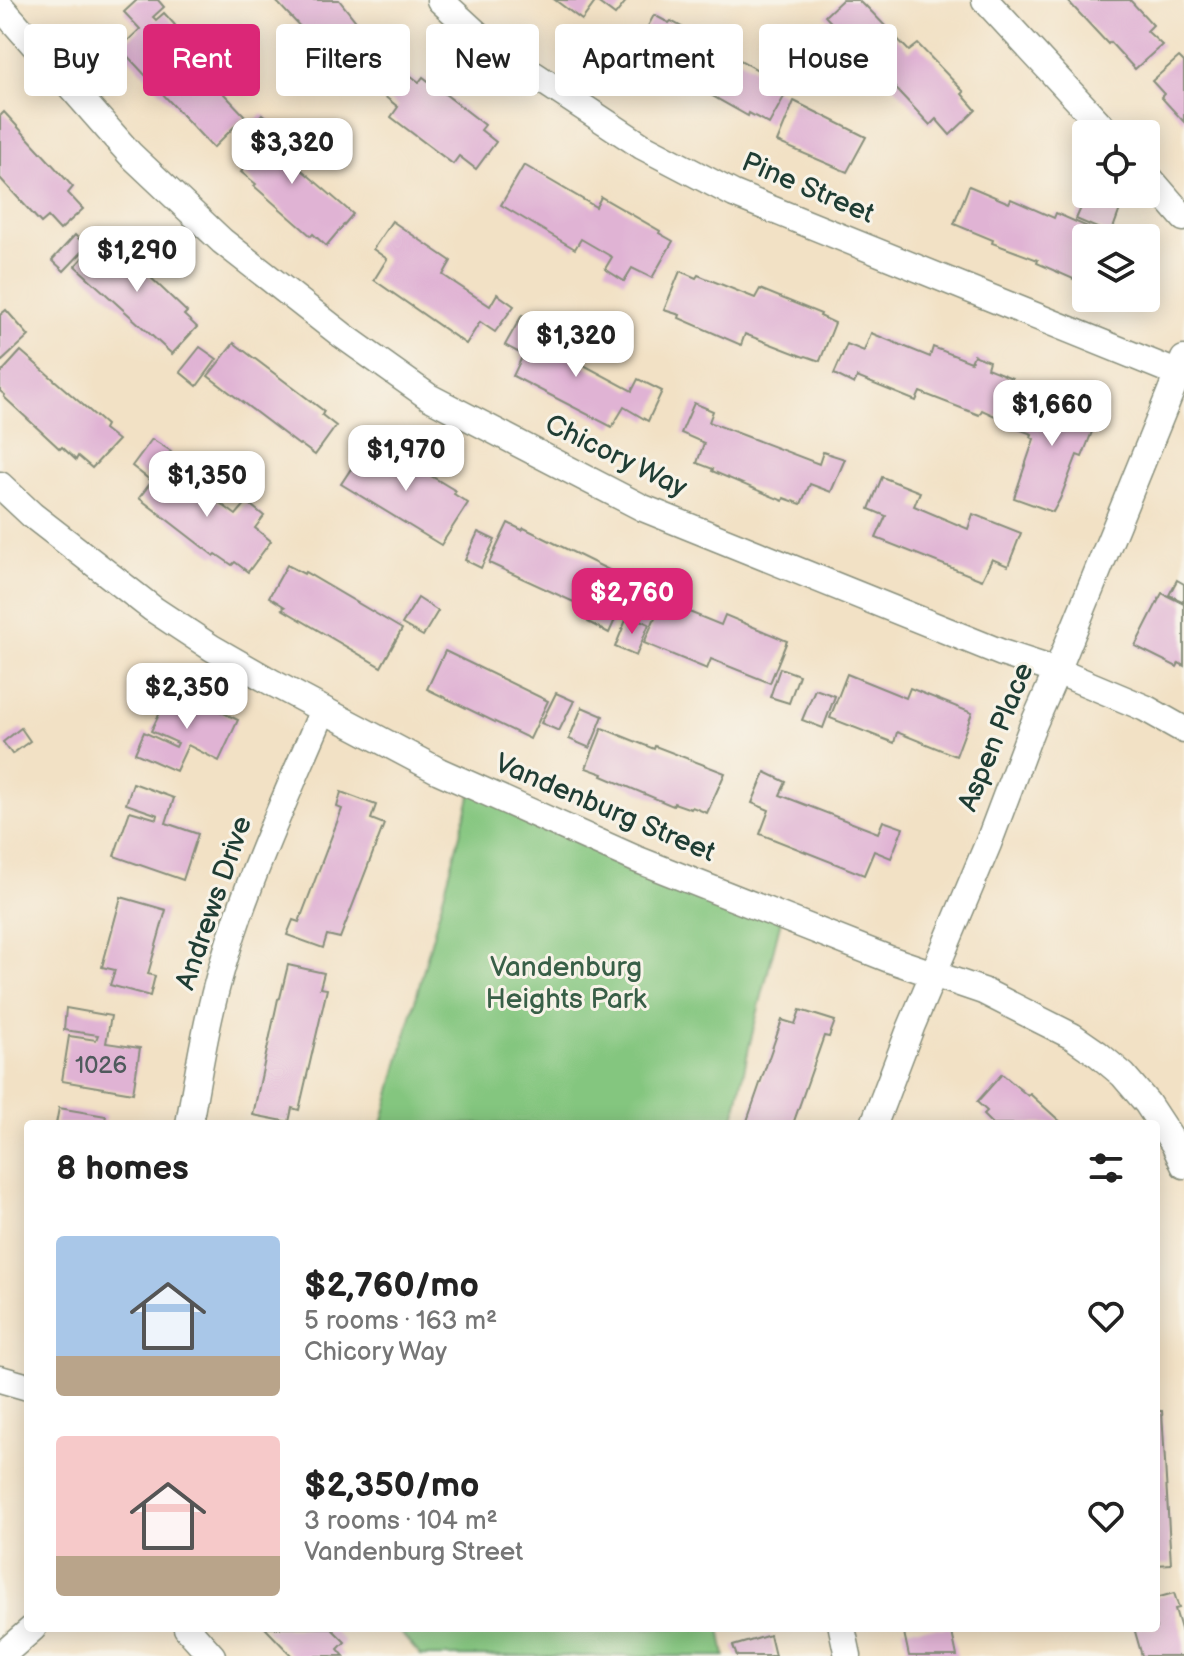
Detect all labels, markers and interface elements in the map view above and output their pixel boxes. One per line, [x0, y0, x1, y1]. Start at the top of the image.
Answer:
chip: Buy [24, 24, 127, 96]
chip: Rent [143, 24, 260, 96]
chip: Filters [276, 24, 410, 96]
chip: New [426, 24, 539, 96]
chip: Apartment [555, 24, 743, 96]
chip: House [759, 24, 897, 96]
pin: $3,320 [227, 118, 357, 186]
map controls [1072, 120, 1160, 312]
button: locate [1072, 120, 1160, 208]
text: $3,320 [250, 128, 334, 159]
street label: Pine Street [737, 145, 879, 231]
button: layers [1072, 224, 1160, 312]
pin: $1,290 [72, 226, 202, 294]
text: $1,290 [97, 236, 177, 267]
pin: $1,320 [511, 311, 641, 379]
text: $1,320 [536, 321, 616, 352]
pin: $1,660 [987, 380, 1117, 448]
text: $1,660 [1011, 390, 1093, 421]
street label: Chicory Way [540, 407, 693, 505]
pin: $1,970 [341, 425, 471, 493]
text: $1,970 [366, 435, 446, 466]
pin: $1,350 [142, 451, 272, 519]
text: $1,350 [167, 461, 247, 492]
pin: $2,760 [567, 568, 697, 636]
text: $2,760 [590, 578, 674, 609]
street label: Aspen Place [951, 658, 1041, 816]
pin: $2,350 [122, 663, 252, 731]
text: $2,350 [145, 673, 229, 704]
street label: Vandenburg Street [490, 747, 720, 869]
street label: Andrews Drive [169, 812, 259, 994]
park label: Vandenburg Heights Park [485, 951, 647, 1016]
house number: 1026 [75, 1051, 127, 1080]
icon: filters [1084, 1146, 1128, 1190]
text: 8 homes [56, 1148, 189, 1189]
text: $2,760/mo [304, 1265, 479, 1306]
icon: home [120, 1268, 216, 1364]
icon: heart [1084, 1294, 1128, 1338]
text: 5 rooms · 163 m² [304, 1306, 497, 1337]
text: Chicory Way [304, 1337, 447, 1368]
text: $2,350/mo [304, 1465, 479, 1506]
icon: home [120, 1468, 216, 1564]
icon: heart [1084, 1494, 1128, 1538]
text: 3 rooms · 104 m² [304, 1506, 498, 1537]
text: Vandenburg Street [304, 1537, 523, 1568]

